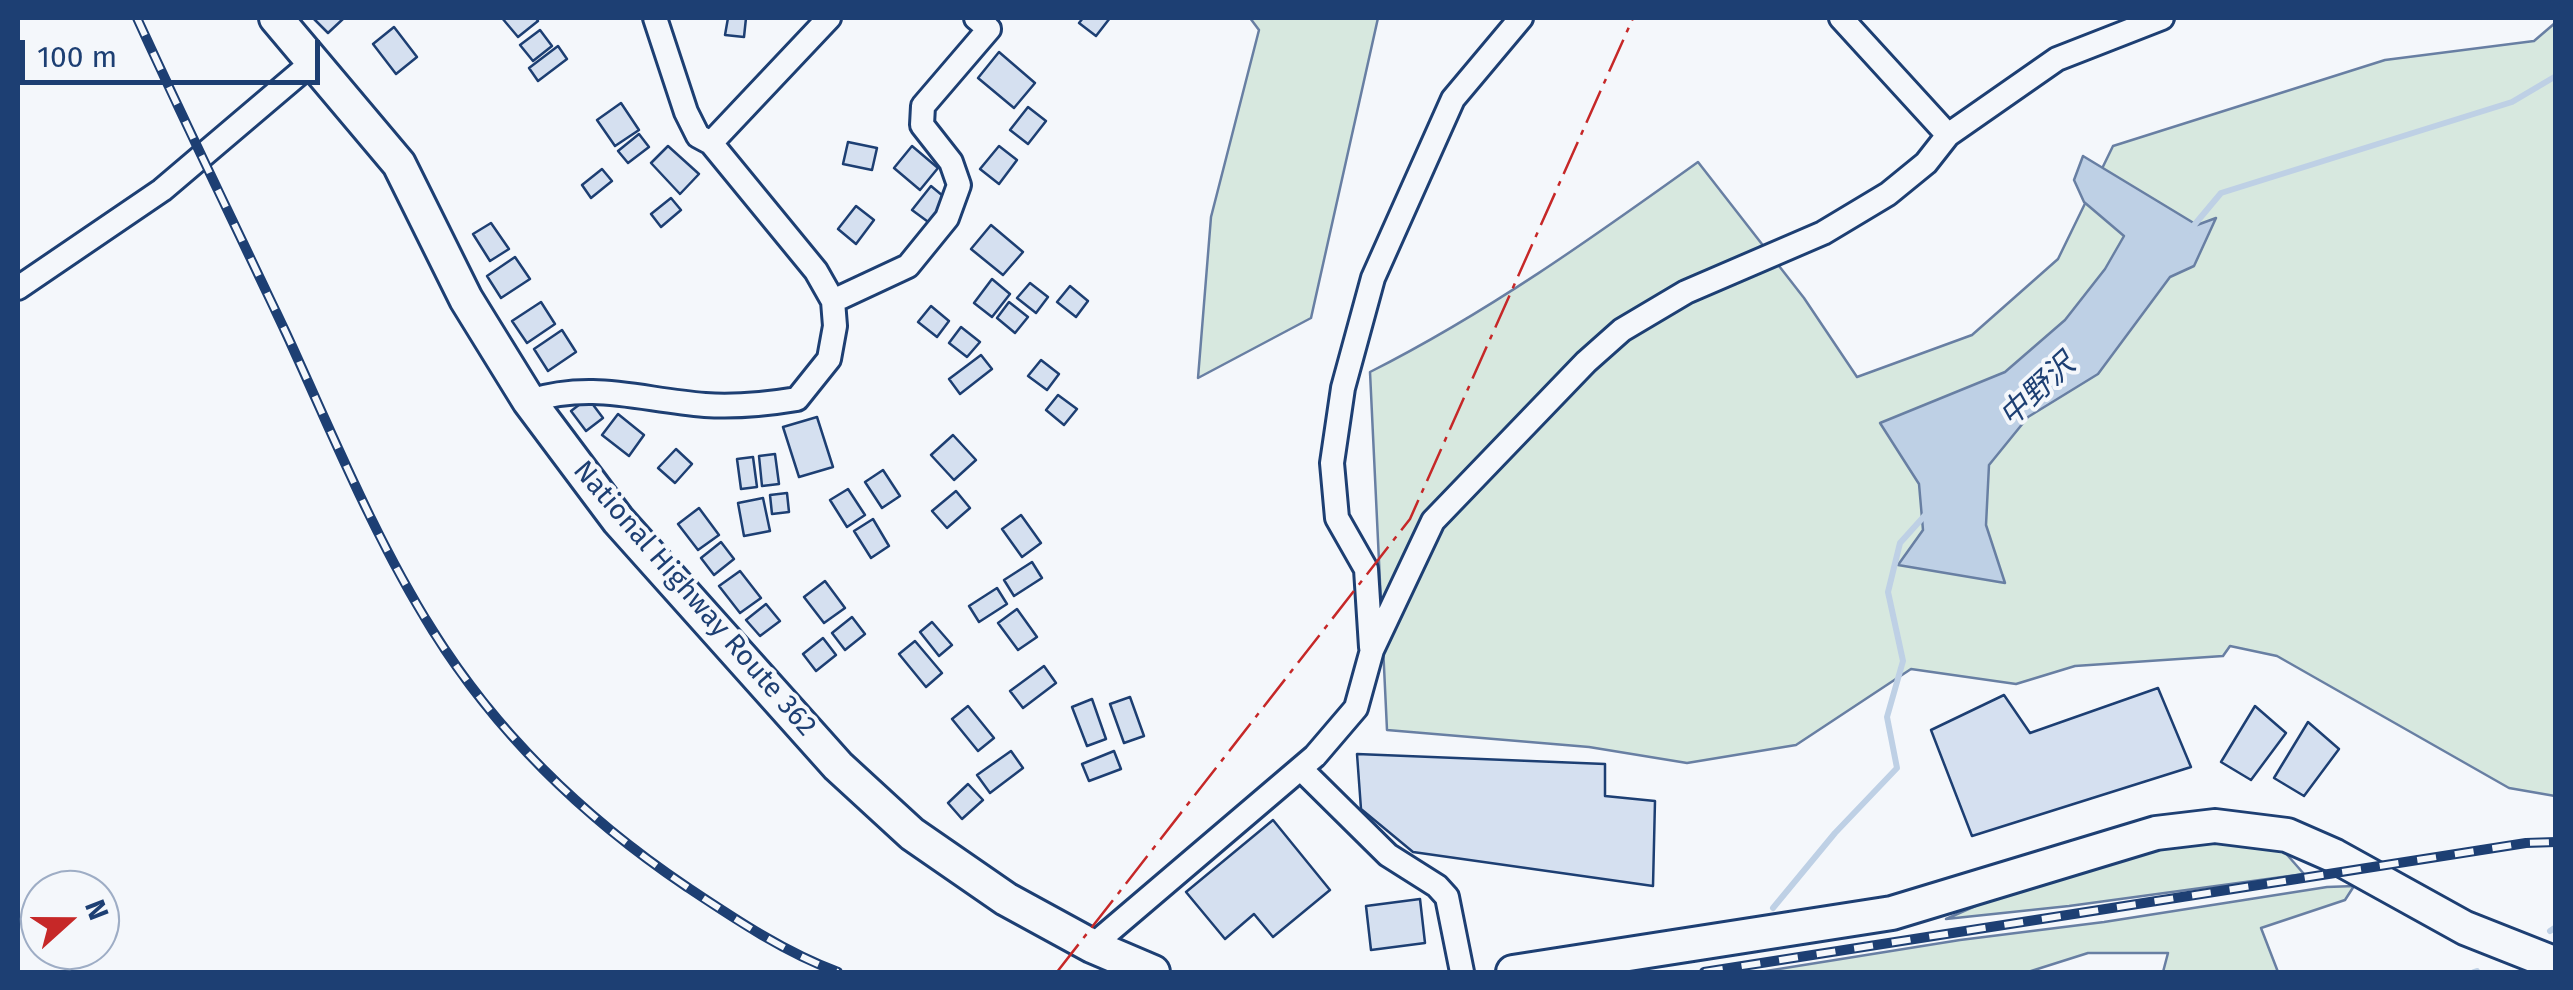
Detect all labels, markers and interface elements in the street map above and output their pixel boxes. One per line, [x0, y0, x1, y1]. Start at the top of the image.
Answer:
scale bar [25, 20, 325, 82]
text: 100 m [37, 39, 117, 75]
water label: 中野沢 [1993, 347, 2083, 435]
street label: National Highway Route 362 [565, 455, 823, 743]
north arrow [20, 870, 120, 970]
text: N [78, 895, 115, 924]

